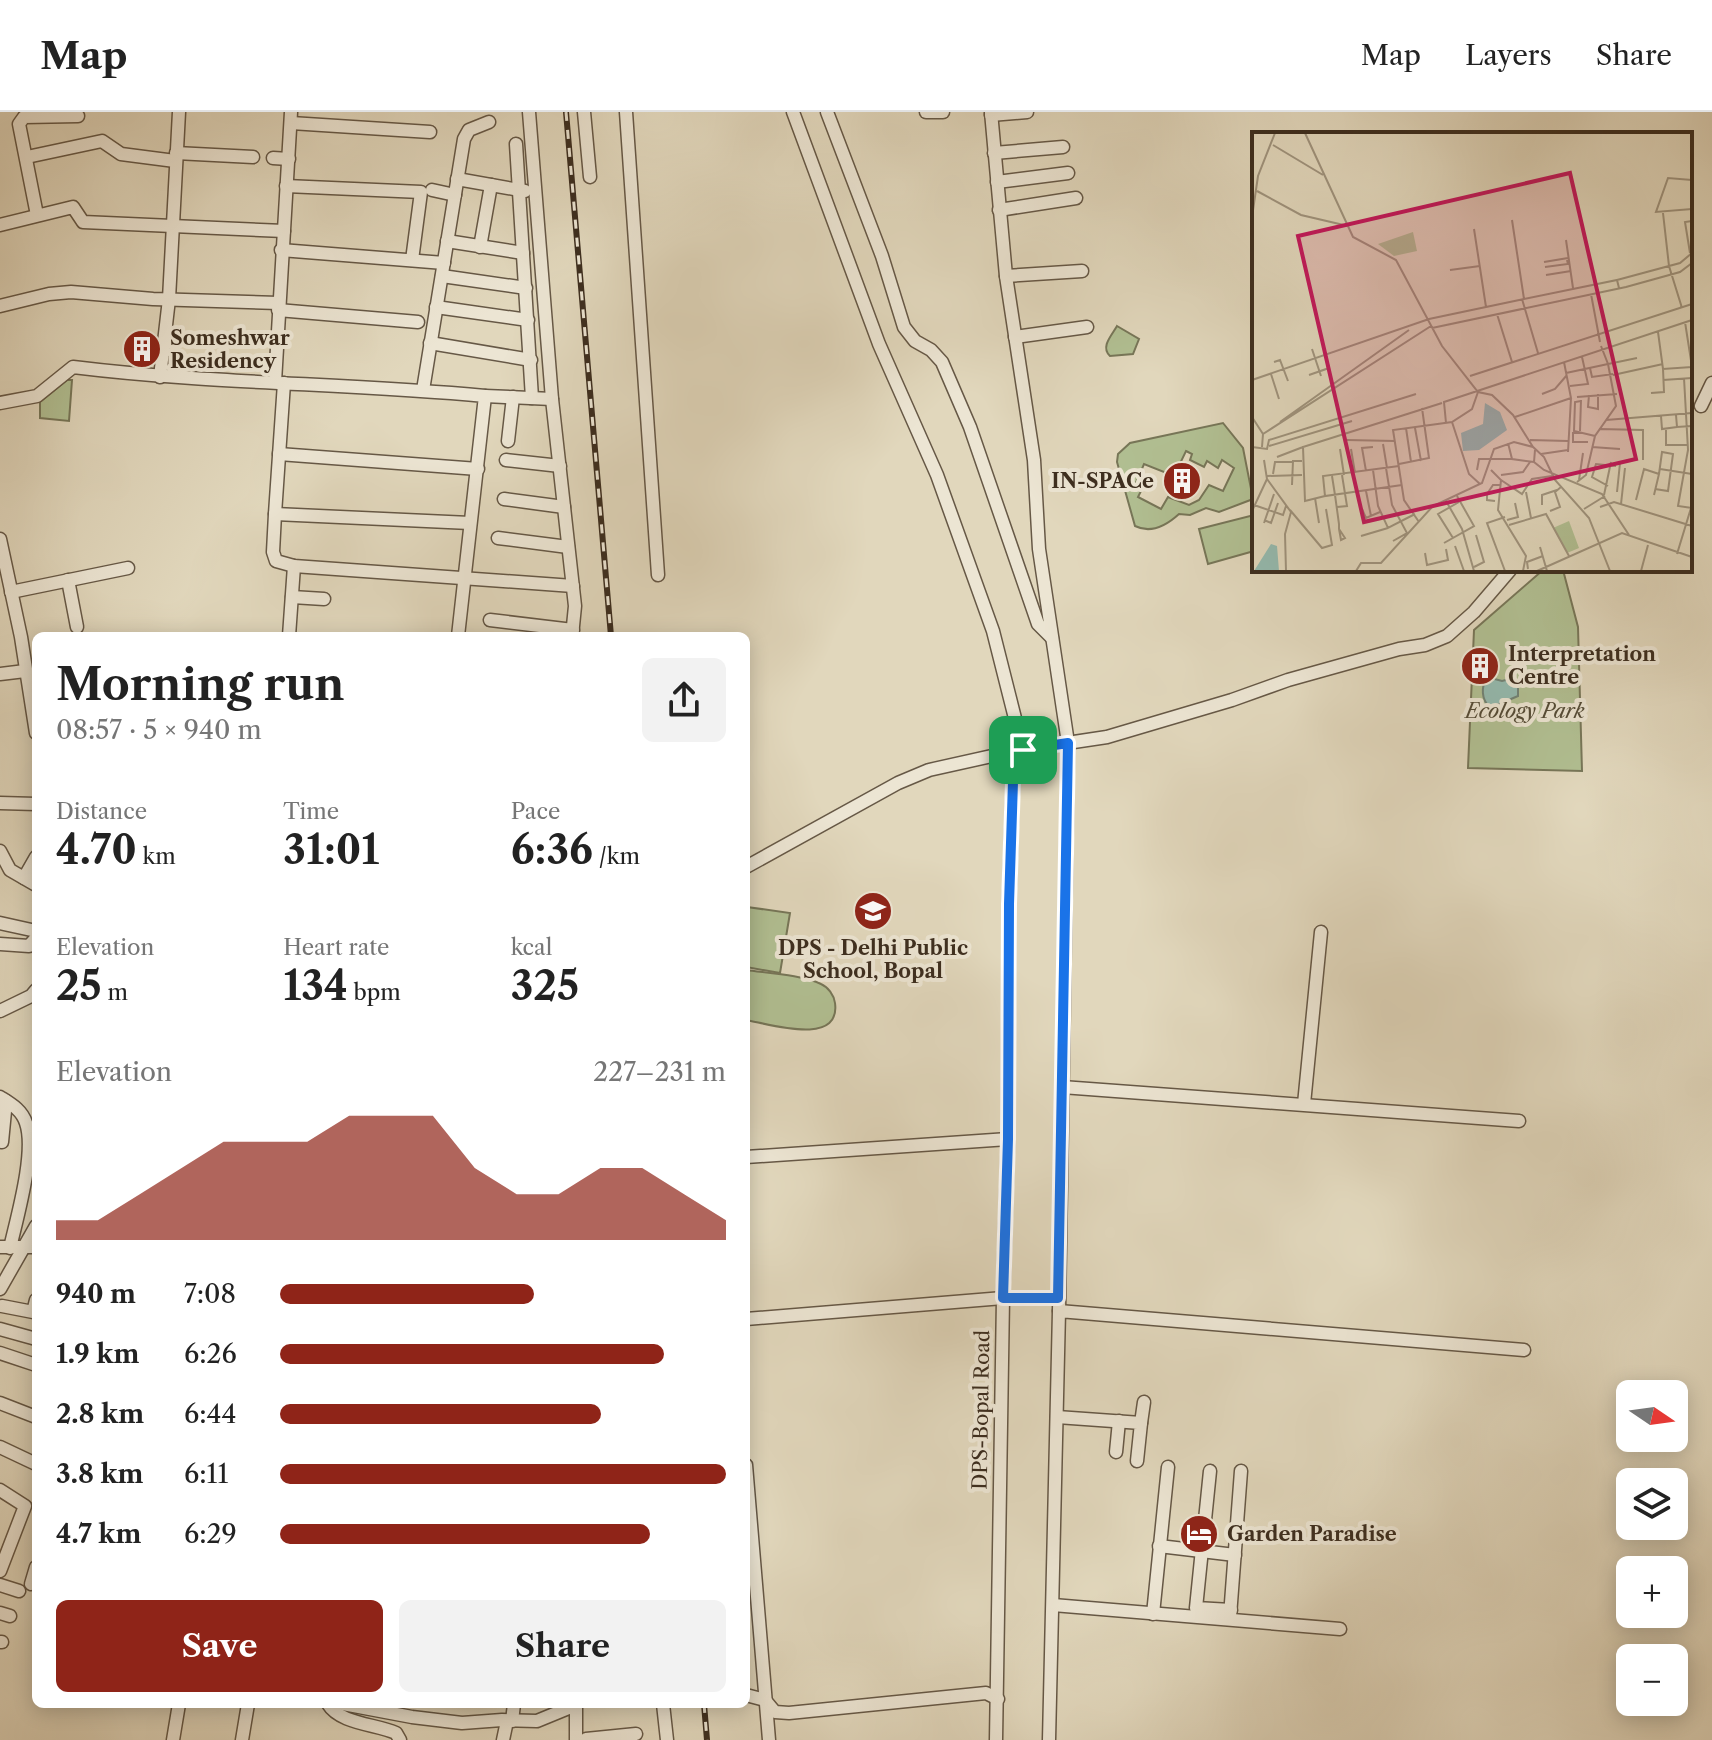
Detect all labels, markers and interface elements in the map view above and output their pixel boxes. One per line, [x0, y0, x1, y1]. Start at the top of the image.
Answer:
text: Map [40, 32, 128, 79]
text: Map [1361, 38, 1421, 72]
text: Layers [1465, 38, 1552, 72]
text: Share [1596, 38, 1672, 72]
inset map [1252, 132, 1692, 572]
place label: Someshwar Residency [170, 326, 290, 373]
building icon: Someshwar Residency [121, 328, 163, 370]
building icon: IN-SPACe [1161, 460, 1203, 502]
place label: IN-SPACe [1051, 469, 1154, 493]
place label: Interpretation Centre [1508, 642, 1656, 689]
building icon: Interpretation Centre [1459, 645, 1501, 687]
text: Morning run [56, 657, 345, 711]
button: share [642, 658, 726, 742]
park label: Ecology Park [1463, 699, 1585, 723]
text: 08:57 · 5 × 940 m [56, 714, 262, 746]
pin [989, 716, 1057, 784]
icon: arrive [1001, 728, 1045, 772]
text: Distance [56, 798, 147, 825]
text: Time [283, 798, 339, 825]
text: Pace [511, 798, 560, 825]
text: 4.70 [56, 825, 137, 874]
text: 31:01 [283, 825, 379, 874]
text: 6:36 [511, 825, 593, 874]
text: km [137, 843, 176, 870]
text: /km [593, 843, 640, 870]
school or university icon: DPS - Delhi Public School, Bopal [852, 890, 894, 932]
text: Elevation [56, 934, 154, 961]
text: Heart rate [283, 934, 389, 961]
text: kcal [511, 934, 552, 961]
place label: DPS - Delhi Public School, Bopal [778, 936, 968, 983]
text: 25 [56, 961, 102, 1010]
text: 134 [283, 961, 348, 1010]
text: 325 [511, 961, 579, 1010]
text: m [102, 979, 128, 1006]
text: bpm [348, 979, 401, 1006]
text: Elevation [56, 1056, 172, 1088]
text: 227–231 m [593, 1056, 726, 1088]
text: 940 m [56, 1278, 136, 1310]
text: 7:08 [184, 1278, 236, 1310]
street label: DPS-Bopal Road [968, 1330, 994, 1490]
text: 1.9 km [56, 1338, 139, 1370]
text: 6:26 [184, 1338, 237, 1370]
north arrow [1616, 1380, 1688, 1452]
map controls [1616, 1380, 1688, 1716]
text: 2.8 km [56, 1398, 144, 1430]
text: 6:44 [184, 1398, 237, 1430]
text: 3.8 km [56, 1458, 143, 1490]
text: 6:11 [184, 1458, 228, 1490]
button: layers [1616, 1468, 1688, 1540]
hotel icon: Garden Paradise [1178, 1513, 1220, 1555]
text: 4.7 km [56, 1518, 141, 1550]
text: 6:29 [184, 1518, 237, 1550]
place label: Garden Paradise [1227, 1522, 1397, 1546]
button: + [1616, 1556, 1688, 1628]
button: Save [56, 1600, 383, 1692]
button: Share [399, 1600, 726, 1692]
button: − [1616, 1644, 1688, 1716]

